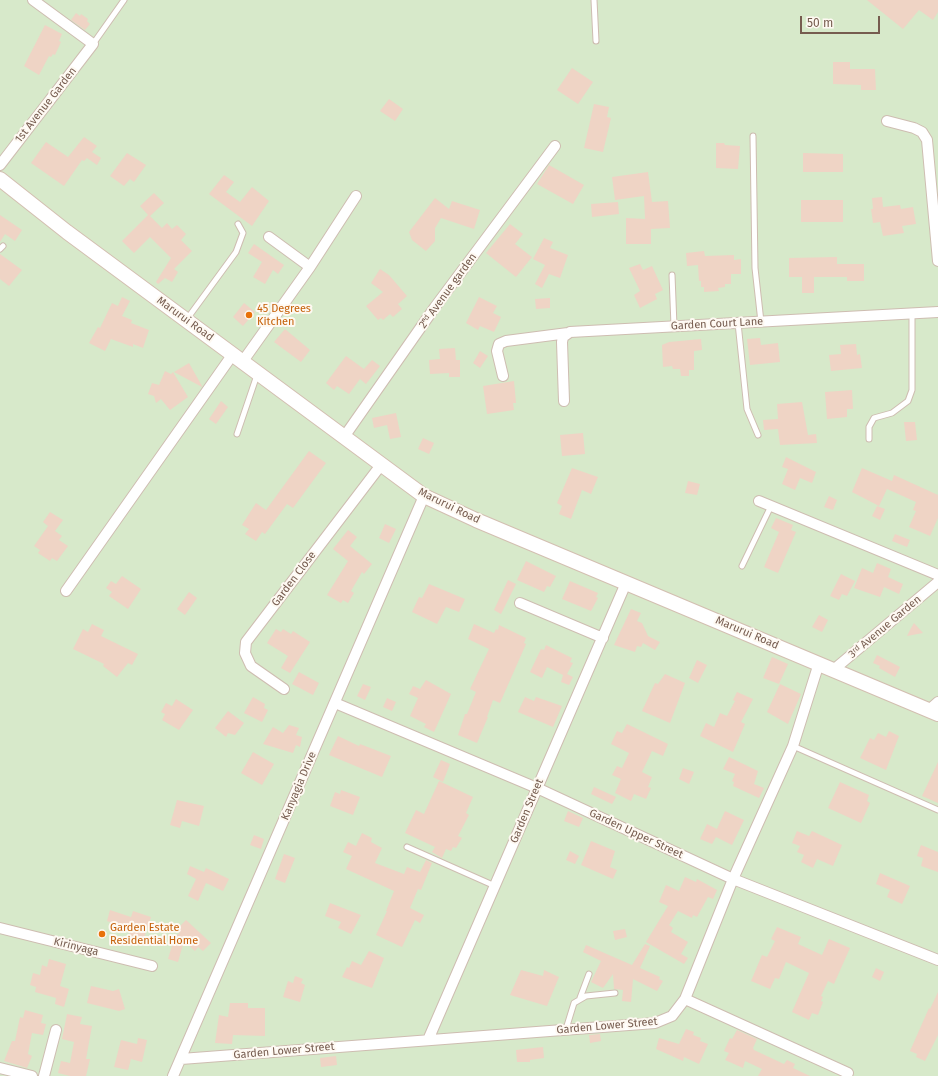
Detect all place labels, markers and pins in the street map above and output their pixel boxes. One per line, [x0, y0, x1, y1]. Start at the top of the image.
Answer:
place label: 45 Degrees Kitchen [257, 302, 311, 328]
marker: 45 Degrees Kitchen [244, 310, 254, 320]
place label: Garden Estate Residential Home [110, 921, 198, 947]
marker: Garden Estate Residential Home [97, 929, 107, 939]

